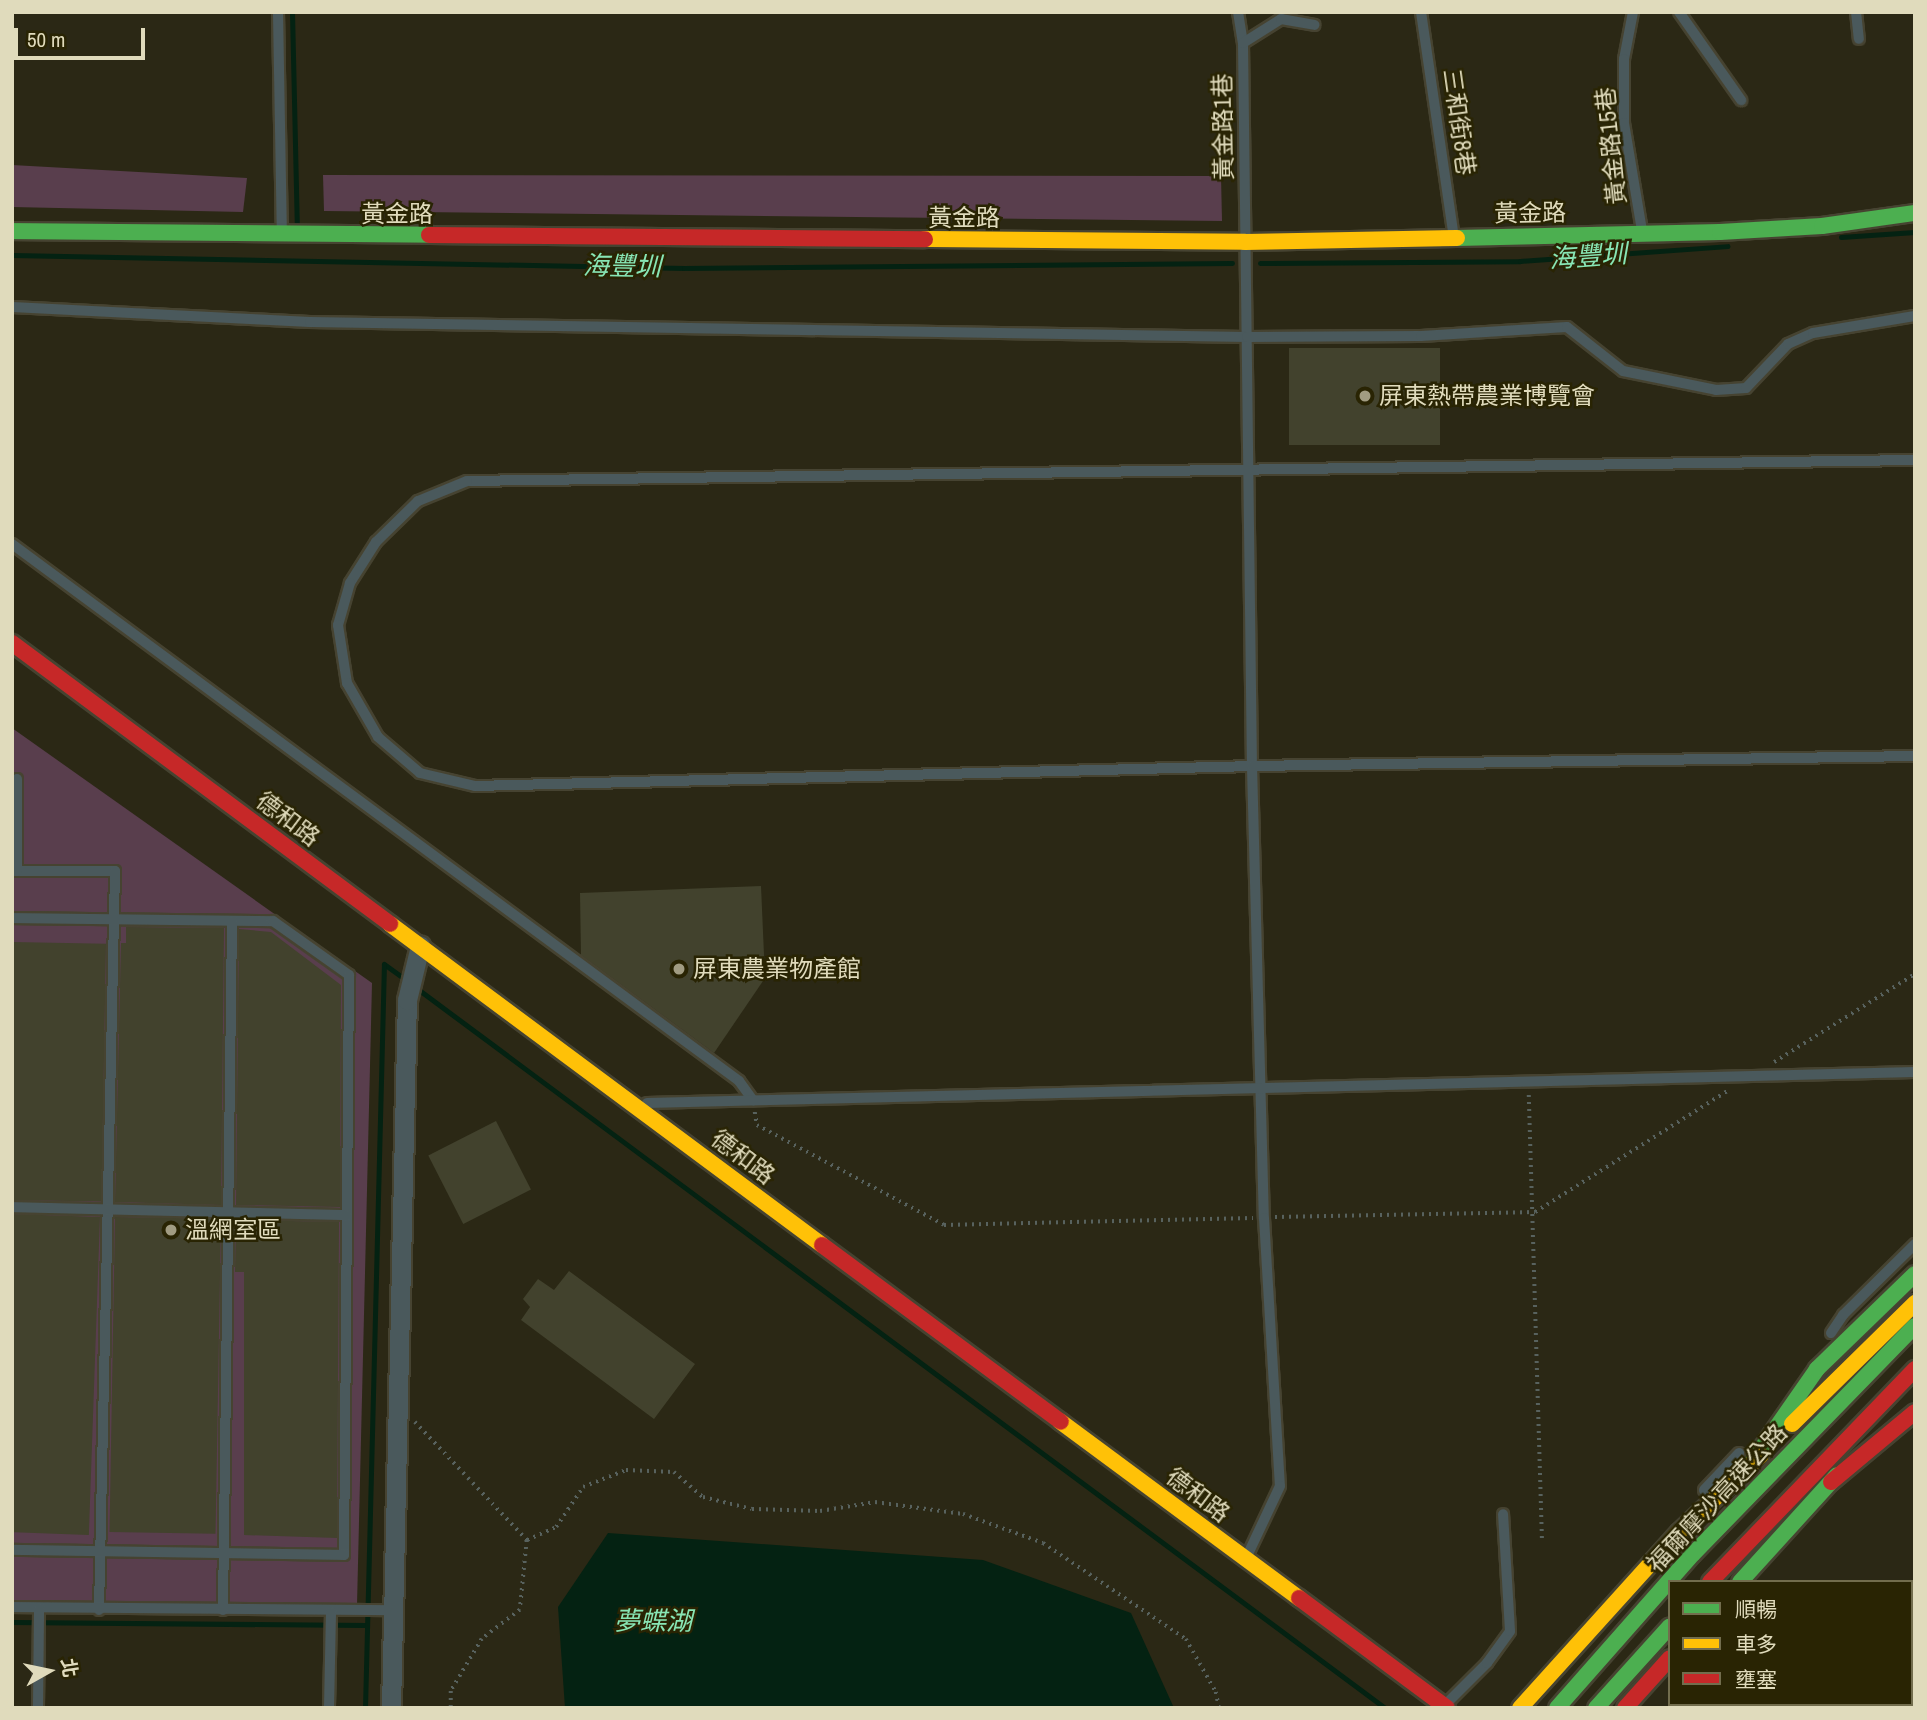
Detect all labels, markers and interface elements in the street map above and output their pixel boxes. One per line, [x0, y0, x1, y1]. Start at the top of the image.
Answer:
scale bar [18, 14, 149, 58]
text: 50 m [27, 25, 65, 54]
street label: 三和街8巷 [1437, 67, 1481, 177]
street label: 黃金路1巷 [1208, 73, 1238, 181]
street label: 黃金路15巷 [1591, 86, 1631, 206]
street label: 黃金路 [1494, 198, 1566, 228]
street label: 黃金路 [361, 200, 433, 228]
street label: 黃金路 [928, 204, 1000, 232]
water label: 海豐圳 [1548, 238, 1628, 274]
water label: 海豐圳 [583, 250, 661, 282]
place label: 屏東熱帶農業博覽會 [1379, 382, 1595, 410]
marker: 屏東熱帶農業博覽會 [1357, 388, 1373, 404]
street label: 德和路 [251, 786, 325, 852]
place label: 屏東農業物產館 [693, 955, 861, 983]
marker: 屏東農業物產館 [671, 961, 687, 977]
street label: 德和路 [706, 1124, 780, 1190]
place label: 溫網室區 [185, 1216, 281, 1244]
marker: 溫網室區 [163, 1222, 179, 1238]
street label: 福爾摩沙高速公路 [1641, 1418, 1793, 1578]
street label: 德和路 [1161, 1462, 1235, 1528]
legend [1668, 1580, 1913, 1706]
text: 順暢 [1735, 1595, 1777, 1624]
water label: 夢蝶湖 [614, 1605, 692, 1637]
text: 車多 [1735, 1630, 1777, 1659]
north arrow [14, 1636, 84, 1706]
text: 北 [55, 1656, 84, 1679]
text: 壅塞 [1735, 1665, 1777, 1694]

